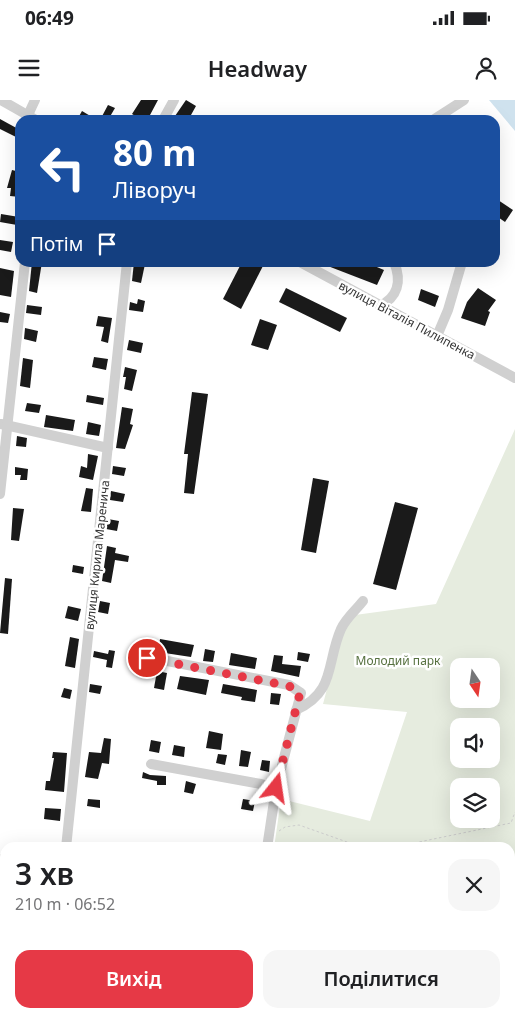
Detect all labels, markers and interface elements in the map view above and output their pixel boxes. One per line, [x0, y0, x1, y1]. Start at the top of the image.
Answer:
text: 06:49 [25, 5, 74, 31]
text: Headway [208, 53, 307, 83]
icon: menu [15, 54, 43, 82]
icon: person [472, 54, 500, 82]
text: 80 m [113, 129, 196, 176]
icon: left [30, 135, 95, 200]
text: Ліворуч [113, 174, 196, 204]
icon: arrive [93, 230, 121, 258]
text: Потім [30, 231, 83, 257]
street label: вулиця Віталія Пилипенка [336, 277, 478, 363]
street label: вулиця Кирила Маренича [81, 479, 113, 631]
pin [126, 637, 168, 679]
icon: arrive [133, 644, 161, 672]
park label: Молодий парк [356, 652, 441, 669]
north arrow [450, 658, 500, 708]
map controls [450, 658, 500, 828]
button: sound [450, 718, 500, 768]
position arrow [249, 761, 301, 813]
button: layers [450, 778, 500, 828]
text: 3 хв [15, 853, 74, 894]
button: close [448, 859, 500, 911]
text: 210 m · 06:52 [15, 893, 115, 915]
button: Вихід [15, 950, 253, 1008]
button: Поділитися [263, 950, 500, 1008]

